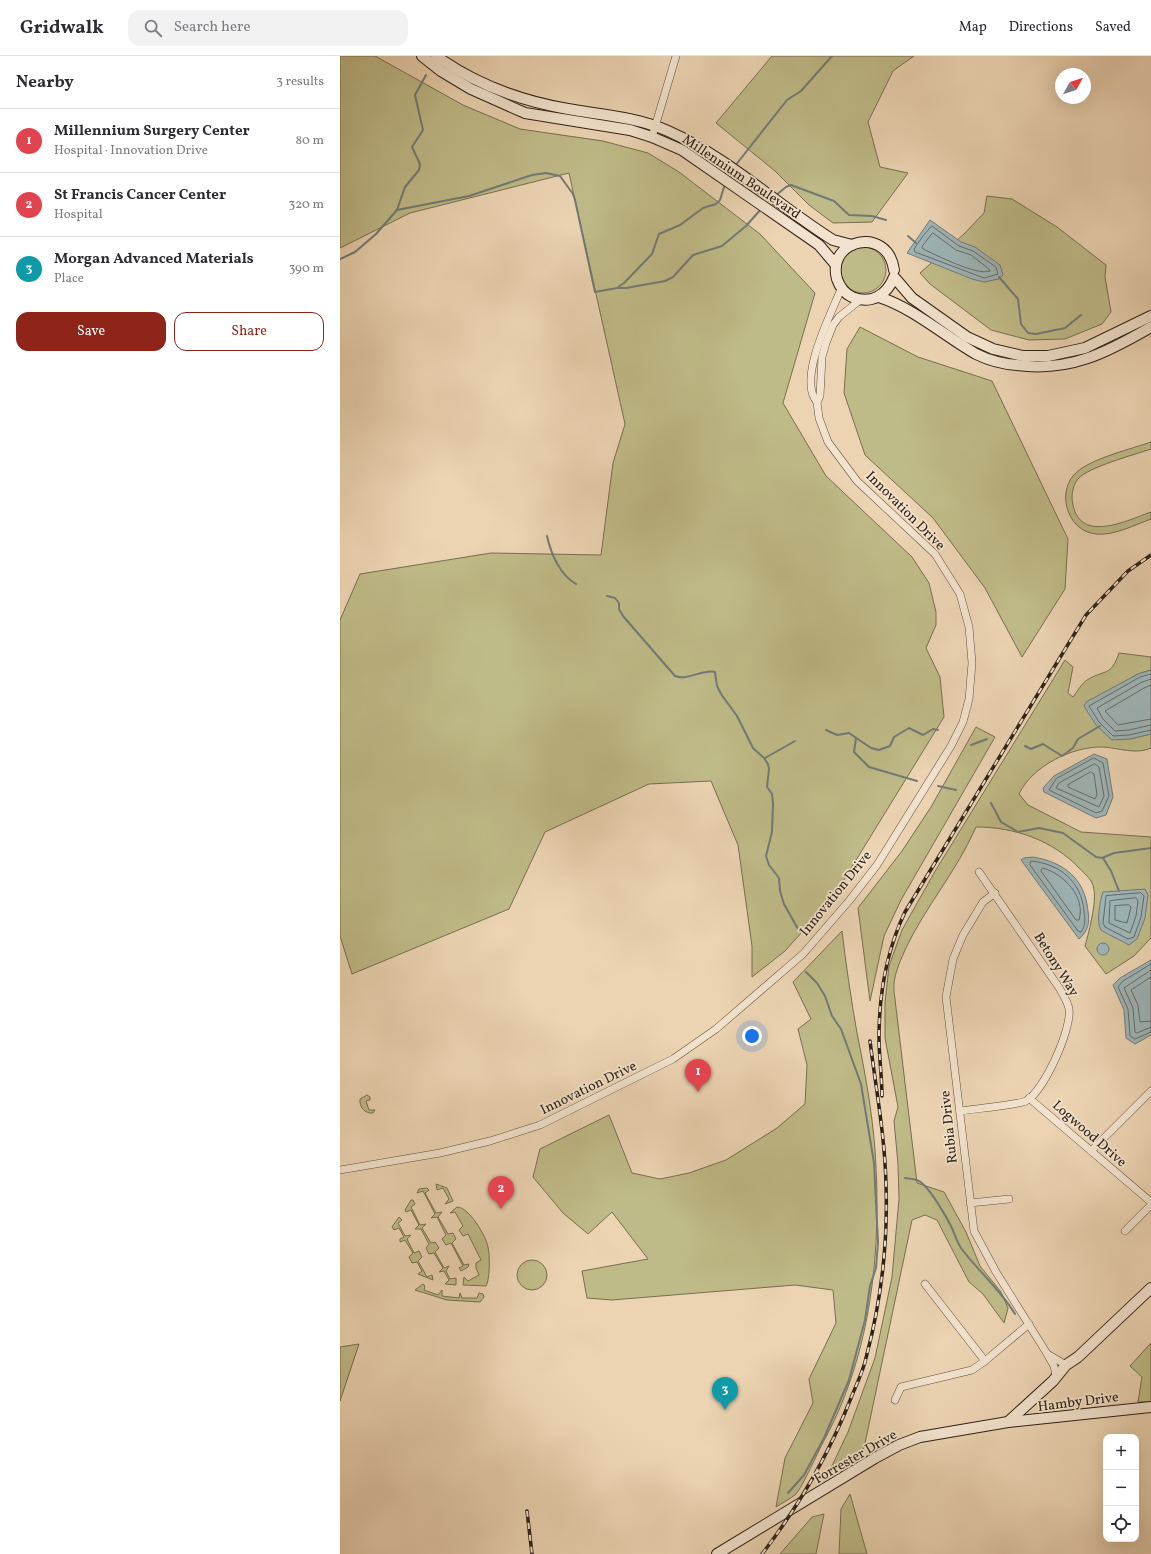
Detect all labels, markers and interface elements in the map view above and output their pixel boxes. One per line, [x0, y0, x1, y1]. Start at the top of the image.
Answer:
search box [128, 10, 408, 46]
text: Gridwalk [20, 15, 104, 41]
icon: search [142, 17, 164, 39]
text: Search here [174, 17, 251, 38]
text: Map [959, 18, 987, 37]
text: Directions [1009, 18, 1073, 37]
text: Saved [1095, 18, 1131, 37]
north arrow [1055, 68, 1091, 104]
text: Nearby [16, 71, 74, 94]
text: 3 results [276, 73, 324, 91]
text: Millennium Surgery Center [54, 121, 250, 142]
street label: Millennium Boulevard [678, 130, 804, 224]
text: 1 [26, 132, 32, 150]
text: 80 m [295, 132, 324, 150]
text: Hospital · Innovation Drive [54, 142, 208, 160]
text: St Francis Cancer Center [54, 185, 226, 206]
text: 2 [26, 196, 32, 214]
text: 320 m [289, 196, 324, 214]
text: Hospital [54, 206, 103, 224]
text: Morgan Advanced Materials [54, 249, 254, 270]
text: 3 [26, 260, 32, 278]
text: 390 m [289, 260, 324, 278]
text: Place [54, 270, 84, 288]
button: Save [16, 312, 166, 351]
button: Share [174, 312, 324, 351]
street label: Innovation Drive [861, 467, 949, 555]
street label: Innovation Drive [796, 847, 877, 941]
street label: Betony Way [1029, 929, 1083, 1001]
your location [742, 1026, 762, 1046]
street label: Innovation Drive [537, 1057, 640, 1120]
pin: 1 [685, 1059, 711, 1092]
street label: Rubia Drive [936, 1089, 963, 1164]
street label: Logwood Drive [1048, 1096, 1131, 1172]
pin: 2 [488, 1176, 514, 1209]
pin: 3 [712, 1377, 738, 1410]
street label: Hamby Drive [1037, 1388, 1120, 1417]
street label: Forrester Drive [811, 1426, 901, 1489]
map controls [1103, 1434, 1139, 1542]
button: + [1103, 1434, 1139, 1470]
button: − [1103, 1470, 1139, 1506]
button: locate [1103, 1506, 1139, 1542]

